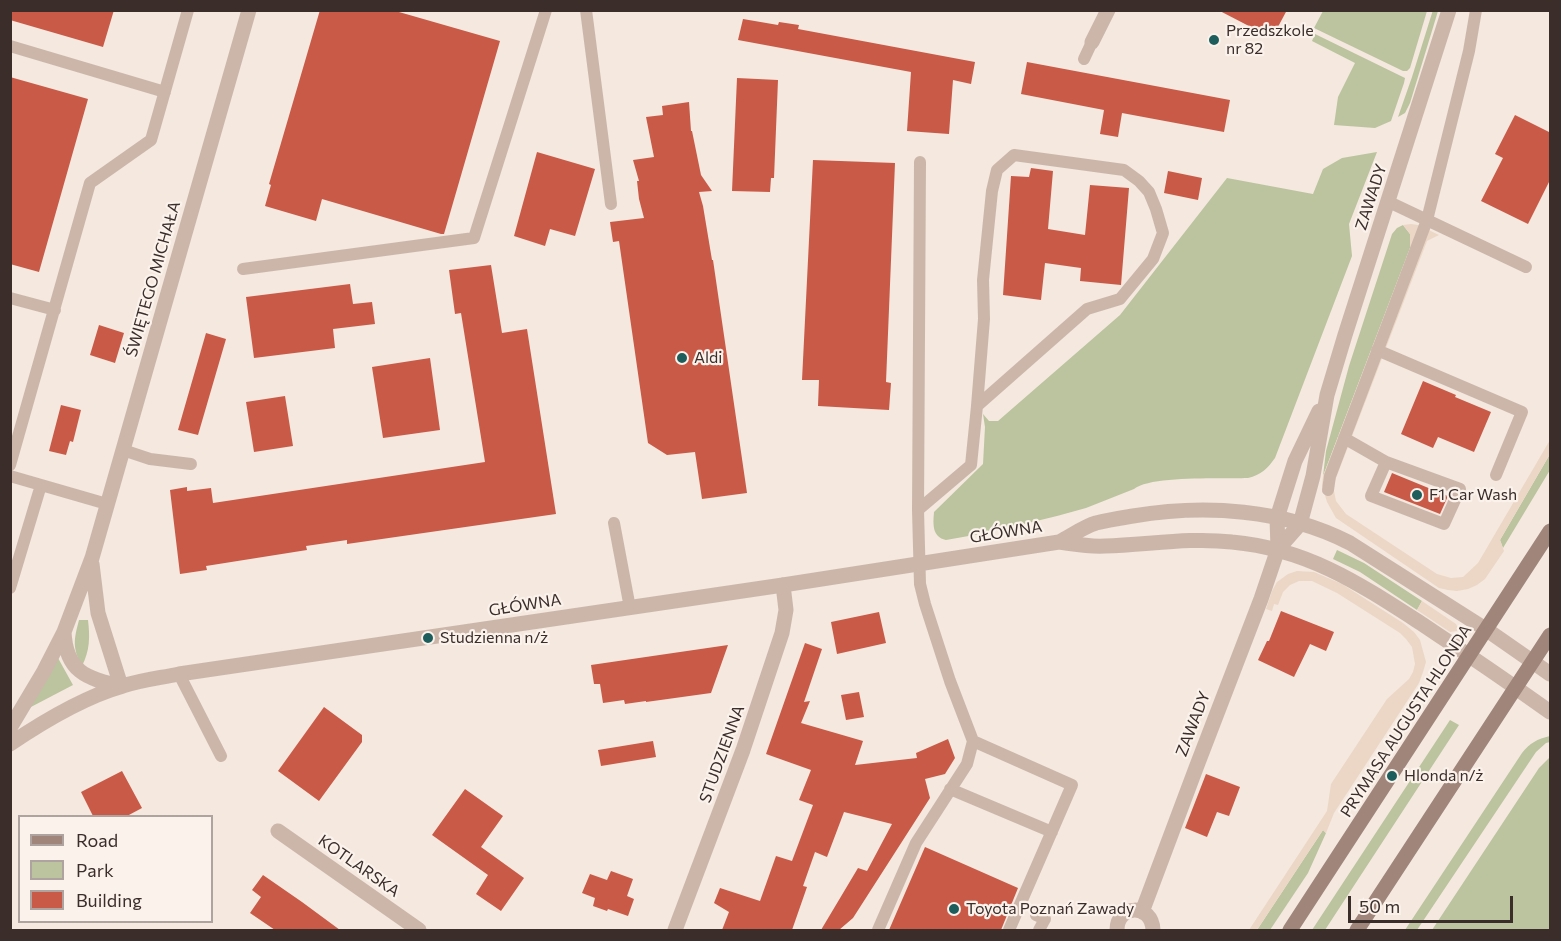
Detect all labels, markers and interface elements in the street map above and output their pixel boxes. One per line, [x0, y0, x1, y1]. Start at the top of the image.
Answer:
place label: Przedszkole nr 82 [1226, 21, 1314, 59]
marker: Przedszkole nr 82 [1207, 33, 1221, 47]
street label: ZAWADY [1351, 161, 1391, 233]
street label: ŚWIĘTEGO MICHAŁA [122, 199, 184, 359]
place label: Aldi [694, 348, 722, 368]
marker: Aldi [675, 351, 689, 365]
place label: F1 Car Wash [1429, 485, 1517, 505]
marker: F1 Car Wash [1410, 488, 1424, 502]
street label: GŁÓWNA [969, 517, 1043, 547]
street label: GŁÓWNA [488, 590, 562, 620]
street label: PRYMASA AUGUSTA HLONDA [1336, 621, 1476, 821]
place label: Studzienna n/ż [440, 628, 548, 648]
marker: Studzienna n/ż [421, 631, 435, 645]
street label: ZAWADY [1172, 689, 1214, 759]
street label: STUDZIENNA [695, 703, 749, 805]
place label: Hlonda n/ż [1404, 766, 1483, 786]
marker: Hlonda n/ż [1385, 769, 1399, 783]
legend [18, 815, 213, 923]
text: Road [76, 829, 118, 851]
street label: KOTLARSKA [315, 831, 403, 901]
text: Park [76, 859, 114, 881]
scale bar [1351, 884, 1516, 922]
text: Building [76, 889, 142, 911]
text: 50 m [1359, 895, 1400, 917]
place label: Toyota Poznań Zawady [966, 899, 1134, 919]
marker: Toyota Poznań Zawady [947, 902, 961, 916]

